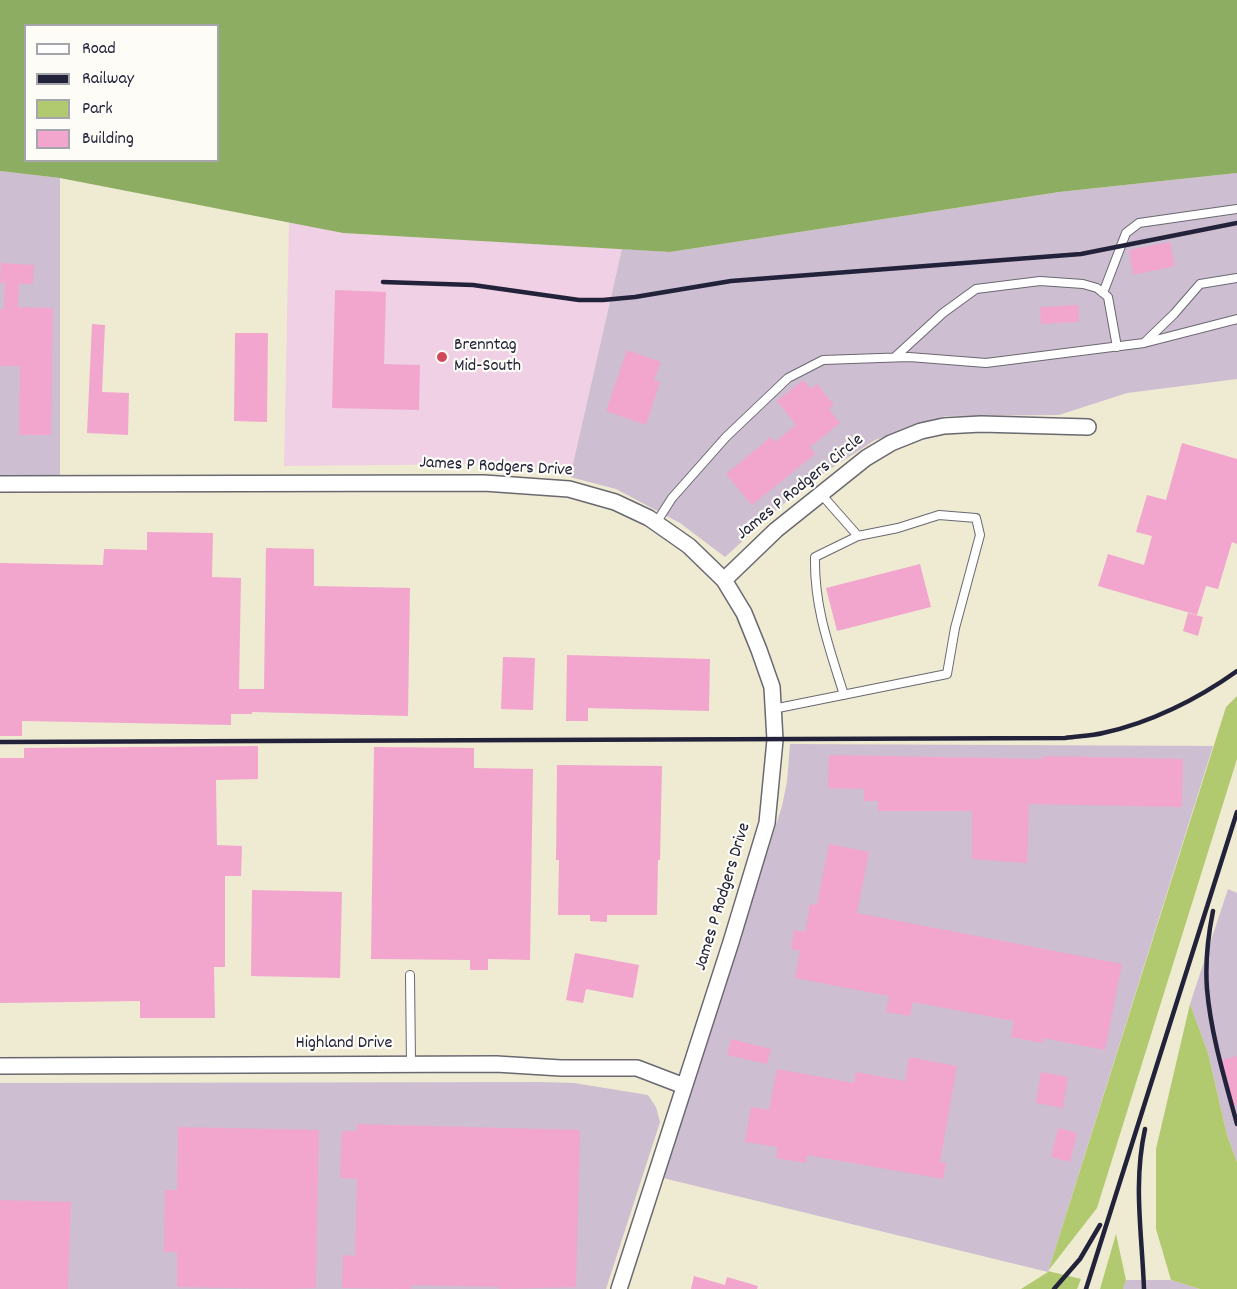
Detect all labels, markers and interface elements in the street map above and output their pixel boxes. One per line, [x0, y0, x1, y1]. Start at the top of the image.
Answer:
legend [24, 24, 219, 162]
text: Road [82, 37, 116, 62]
text: Railway [82, 67, 134, 92]
text: Park [82, 97, 113, 122]
text: Building [82, 127, 134, 152]
place label: Brenntag Mid-South [454, 336, 521, 378]
marker: Brenntag Mid-South [435, 350, 449, 364]
street label: James P Rodgers Circle [733, 430, 869, 546]
street label: James P Rodgers Drive [419, 453, 573, 483]
street label: James P Rodgers Drive [691, 821, 757, 973]
street label: Highland Drive [296, 1034, 392, 1056]

